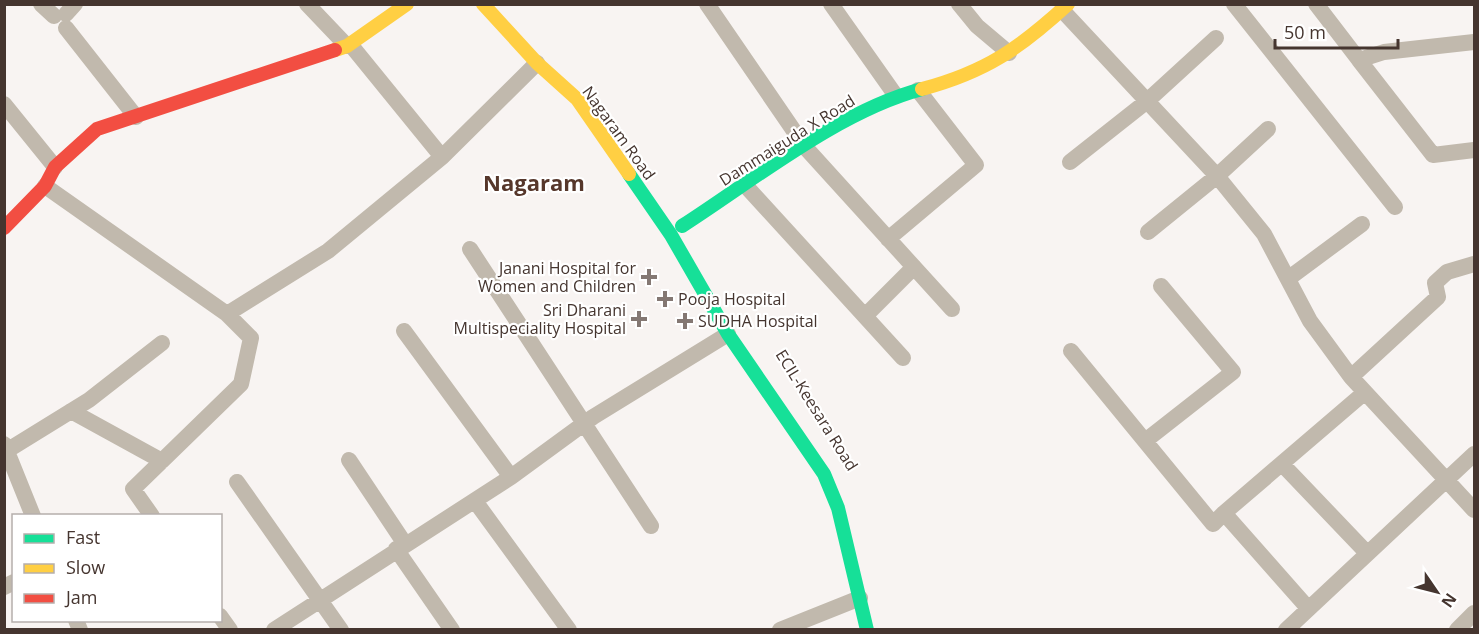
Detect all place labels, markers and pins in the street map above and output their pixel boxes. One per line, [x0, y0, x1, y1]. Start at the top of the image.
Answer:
place label: Janani Hospital for Women and Children [478, 257, 636, 297]
marker: Janani Hospital for Women and Children [640, 268, 658, 286]
place label: Pooja Hospital [678, 288, 785, 310]
marker: Pooja Hospital [656, 290, 674, 308]
place label: Sri Dharani Multispeciality Hospital [454, 299, 626, 339]
marker: Sri Dharani Multispeciality Hospital [630, 310, 648, 328]
place label: SUDHA Hospital [698, 310, 818, 332]
marker: SUDHA Hospital [676, 312, 694, 330]

